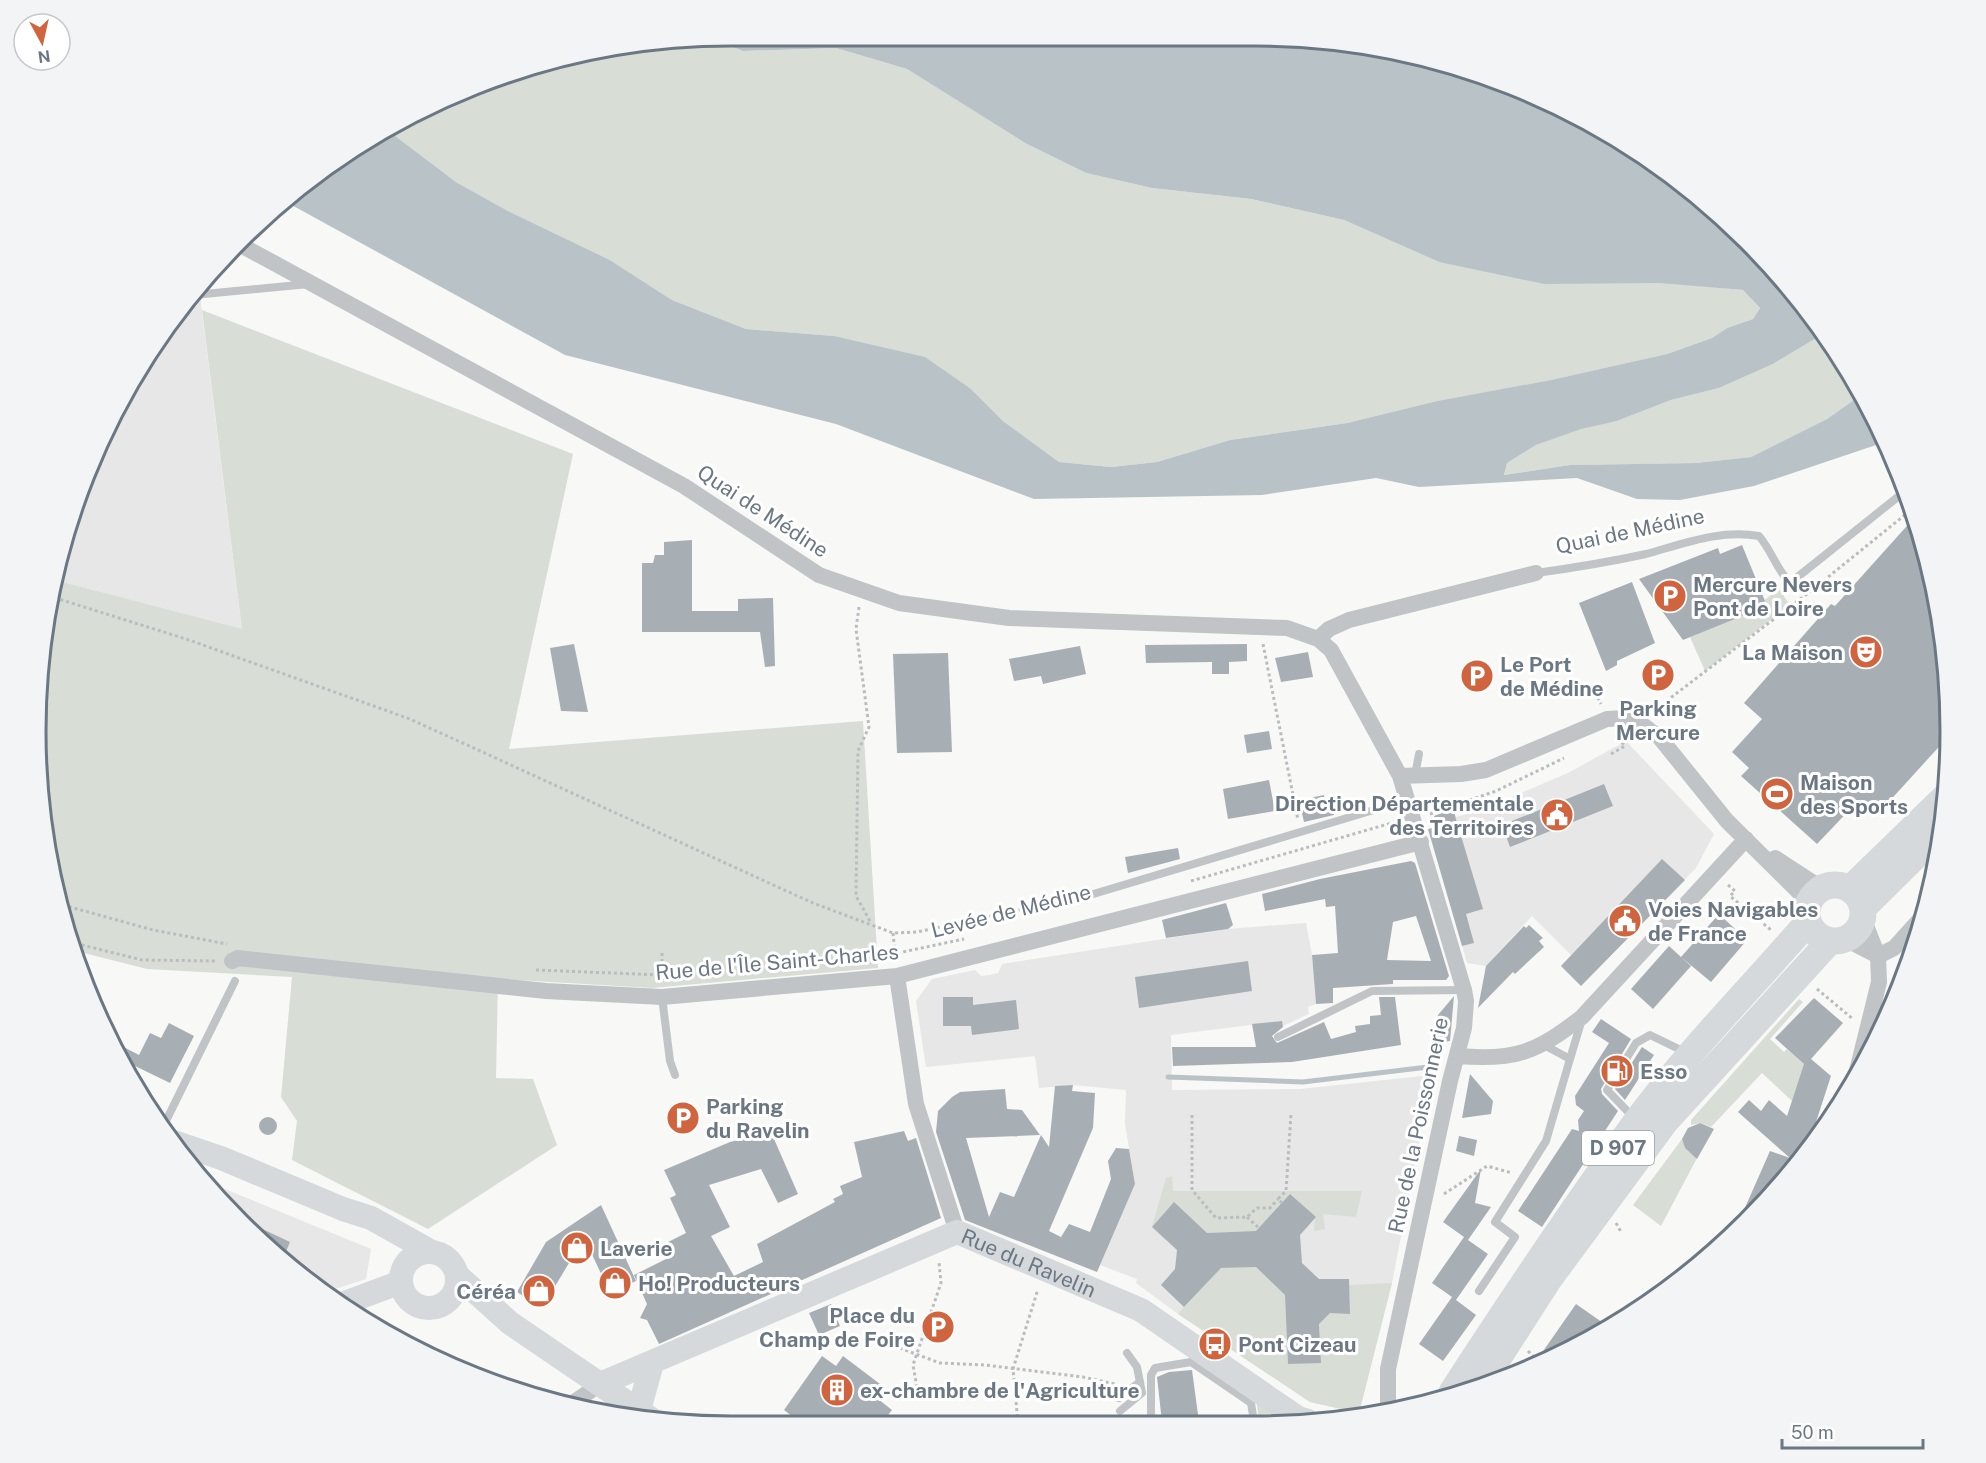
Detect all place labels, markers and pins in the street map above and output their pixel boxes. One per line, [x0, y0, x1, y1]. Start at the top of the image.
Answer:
place label: Mercure Nevers Pont de Loire [1693, 572, 1852, 621]
parking icon: Mercure Nevers Pont de Loire [1652, 578, 1688, 614]
theatre icon: La Maison [1848, 634, 1884, 670]
place label: La Maison [1742, 640, 1843, 665]
place label: Le Port de Médine [1500, 652, 1604, 701]
parking icon: Parking Mercure [1640, 657, 1676, 693]
parking icon: Le Port de Médine [1459, 658, 1495, 694]
place label: Parking Mercure [1616, 696, 1700, 745]
place label: Maison des Sports [1800, 770, 1908, 819]
sports icon: Maison des Sports [1759, 776, 1795, 812]
place label: Direction Départementale des Territoires [1275, 791, 1534, 840]
public building icon: Direction Départementale des Territoires [1539, 797, 1575, 833]
place label: Voies Navigables de France [1648, 897, 1818, 946]
public building icon: Voies Navigables de France [1607, 903, 1643, 939]
fuel station icon: Esso [1599, 1053, 1635, 1089]
place label: Esso [1640, 1059, 1687, 1084]
place label: Parking du Ravelin [706, 1094, 810, 1143]
parking icon: Parking du Ravelin [665, 1100, 701, 1136]
shop icon: Laverie [559, 1230, 595, 1266]
place label: Laverie [600, 1236, 673, 1261]
shop icon: Ho! Producteurs [597, 1265, 633, 1301]
place label: Ho! Producteurs [638, 1271, 800, 1296]
shop icon: Céréa [521, 1273, 557, 1309]
place label: Céréa [456, 1279, 516, 1304]
place label: Place du Champ de Foire [759, 1303, 915, 1352]
parking icon: Place du Champ de Foire [920, 1309, 956, 1345]
bus stop icon: Pont Cizeau [1197, 1326, 1233, 1362]
place label: Pont Cizeau [1238, 1332, 1356, 1357]
building icon: ex-chambre de l'Agriculture [819, 1372, 855, 1408]
place label: ex-chambre de l'Agriculture [860, 1378, 1140, 1403]

